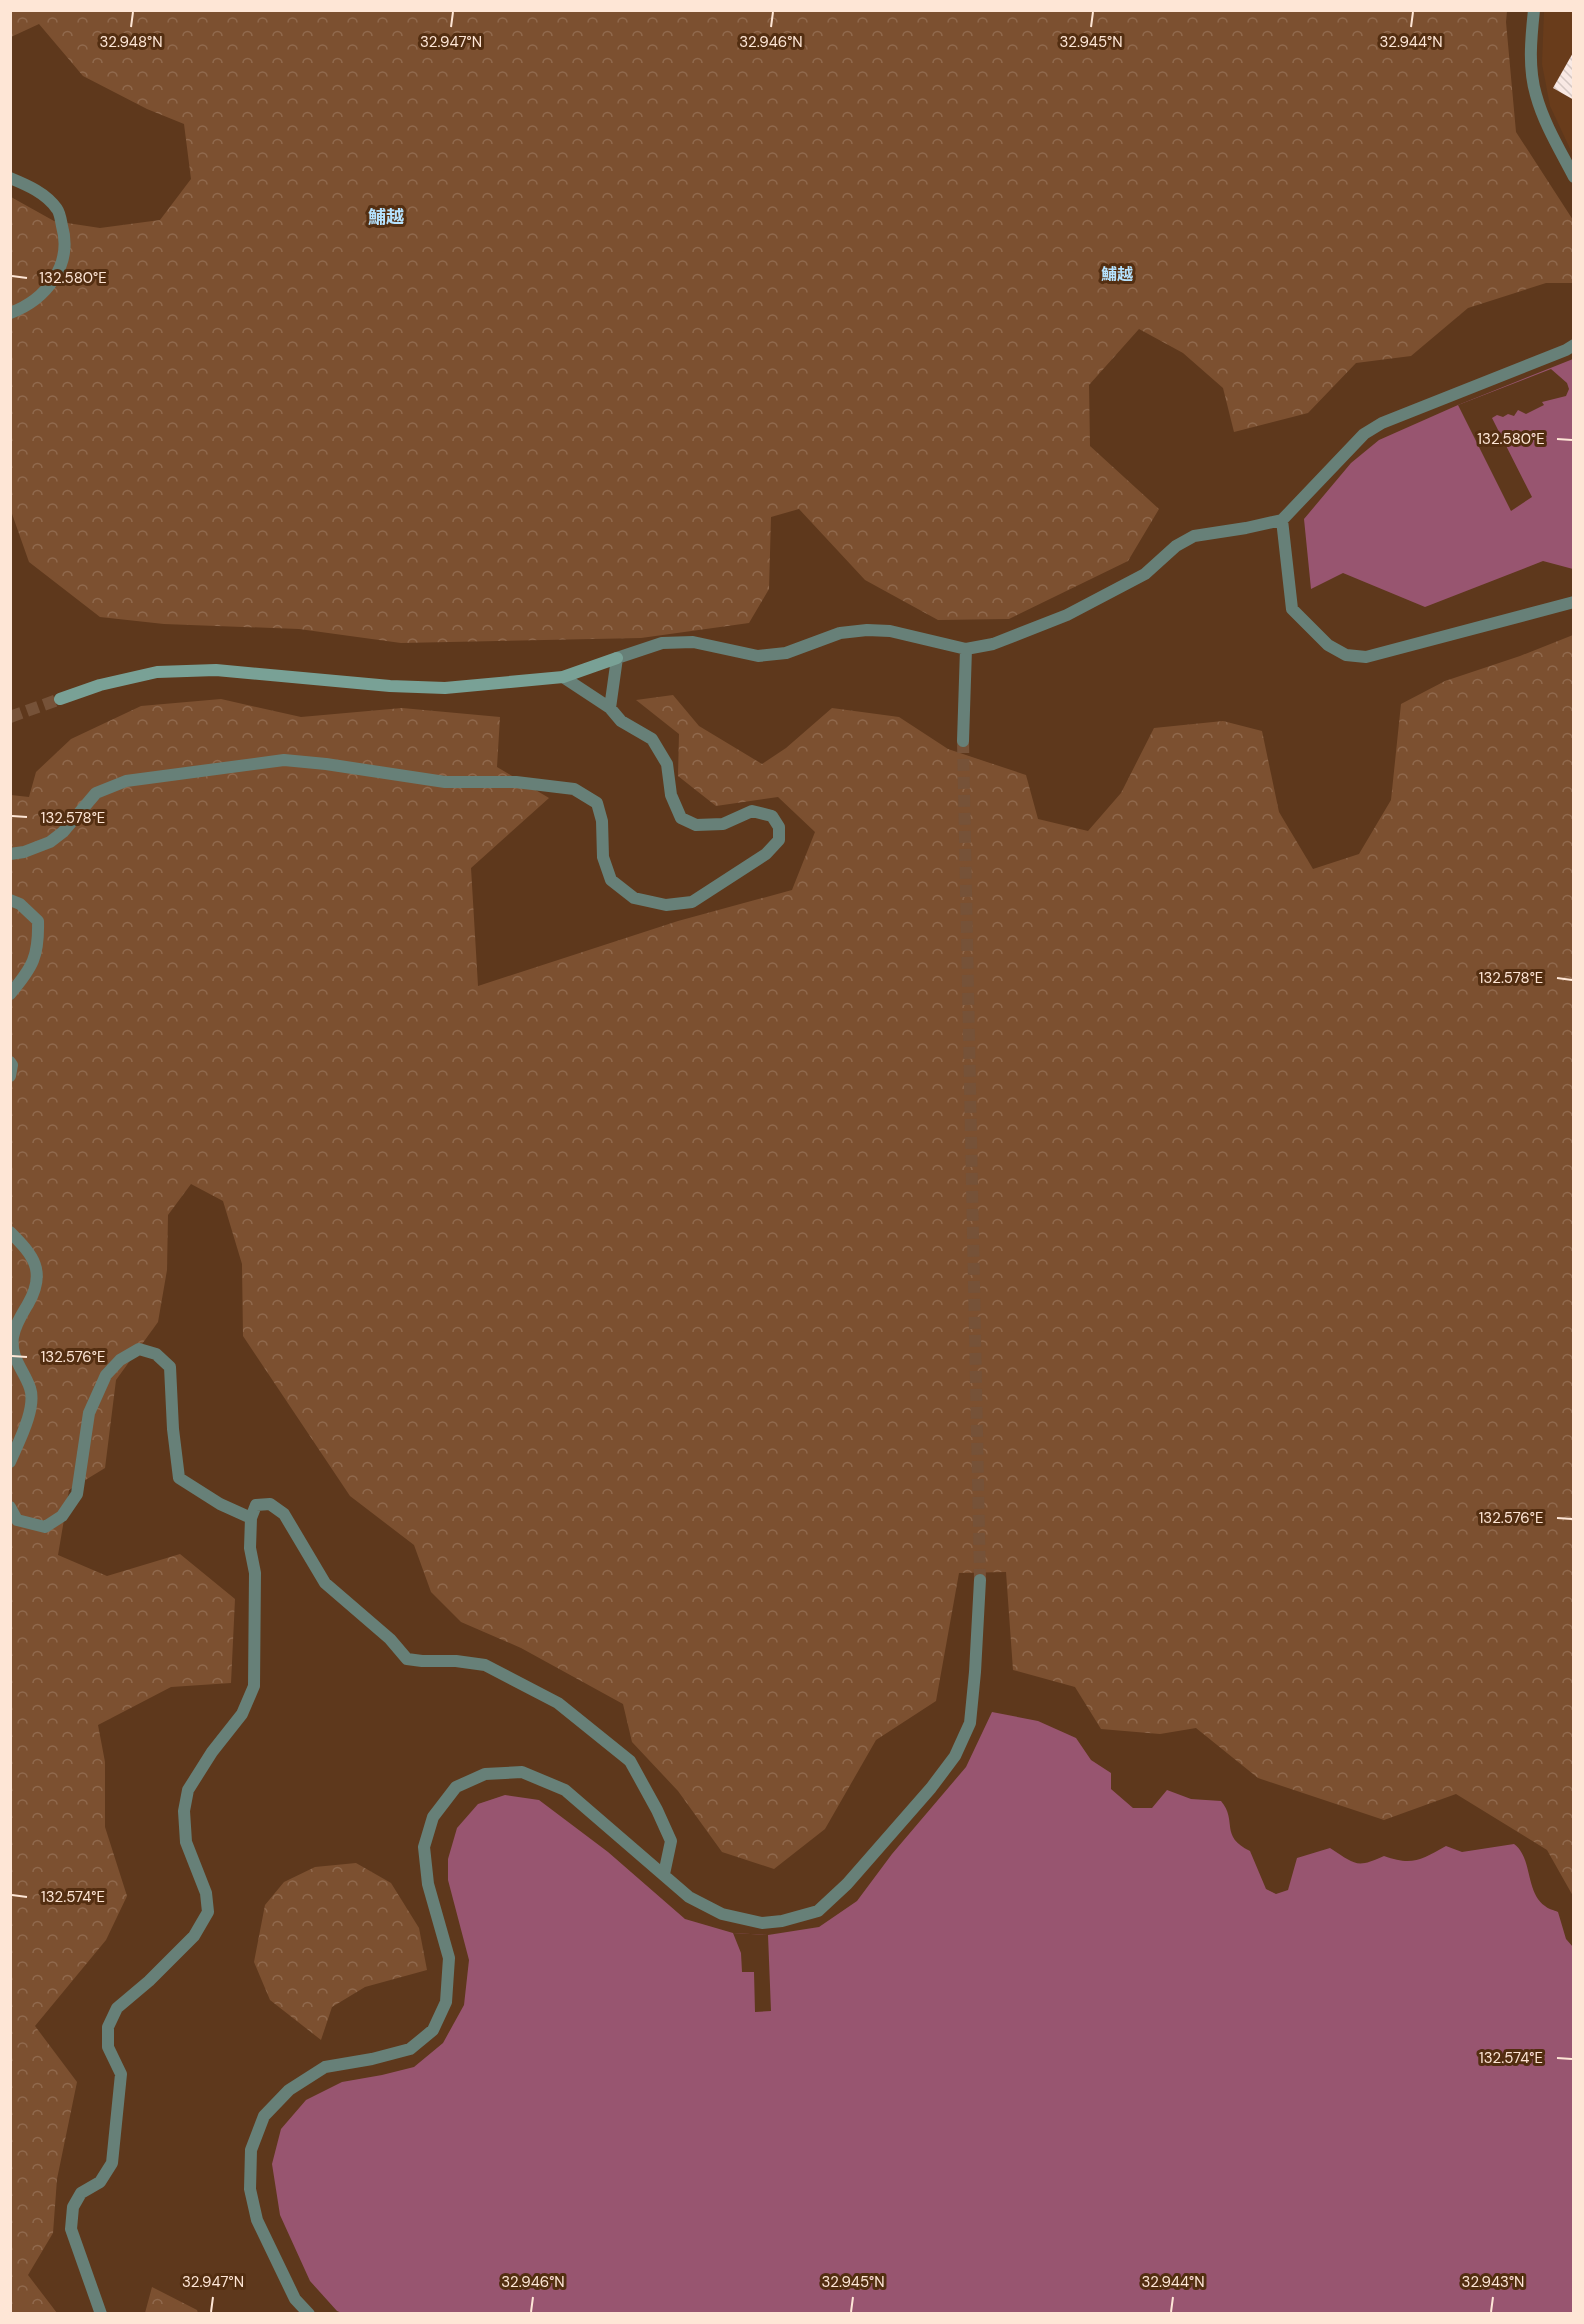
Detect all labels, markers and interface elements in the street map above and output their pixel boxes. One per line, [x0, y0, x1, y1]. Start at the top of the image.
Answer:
text: 32.948°N [99, 32, 163, 52]
text: 32.947°N [420, 32, 482, 52]
text: 32.946°N [739, 32, 803, 52]
text: 32.945°N [1059, 32, 1123, 52]
text: 32.944°N [1379, 32, 1443, 52]
district label: 鯆越 [368, 205, 404, 229]
district label: 鯆越 [1101, 264, 1133, 285]
text: 132.580°E [39, 268, 107, 288]
text: 132.580°E [1477, 429, 1545, 449]
text: 132.578°E [41, 808, 105, 828]
text: 132.578°E [1479, 968, 1543, 988]
text: 132.576°E [41, 1347, 105, 1367]
text: 132.576°E [1479, 1508, 1543, 1528]
text: 132.574°E [41, 1887, 105, 1907]
text: 132.574°E [1479, 2048, 1543, 2068]
text: 32.947°N [182, 2272, 244, 2292]
text: 32.946°N [501, 2272, 565, 2292]
text: 32.945°N [821, 2272, 885, 2292]
text: 32.944°N [1141, 2272, 1205, 2292]
text: 32.943°N [1462, 2272, 1524, 2292]

